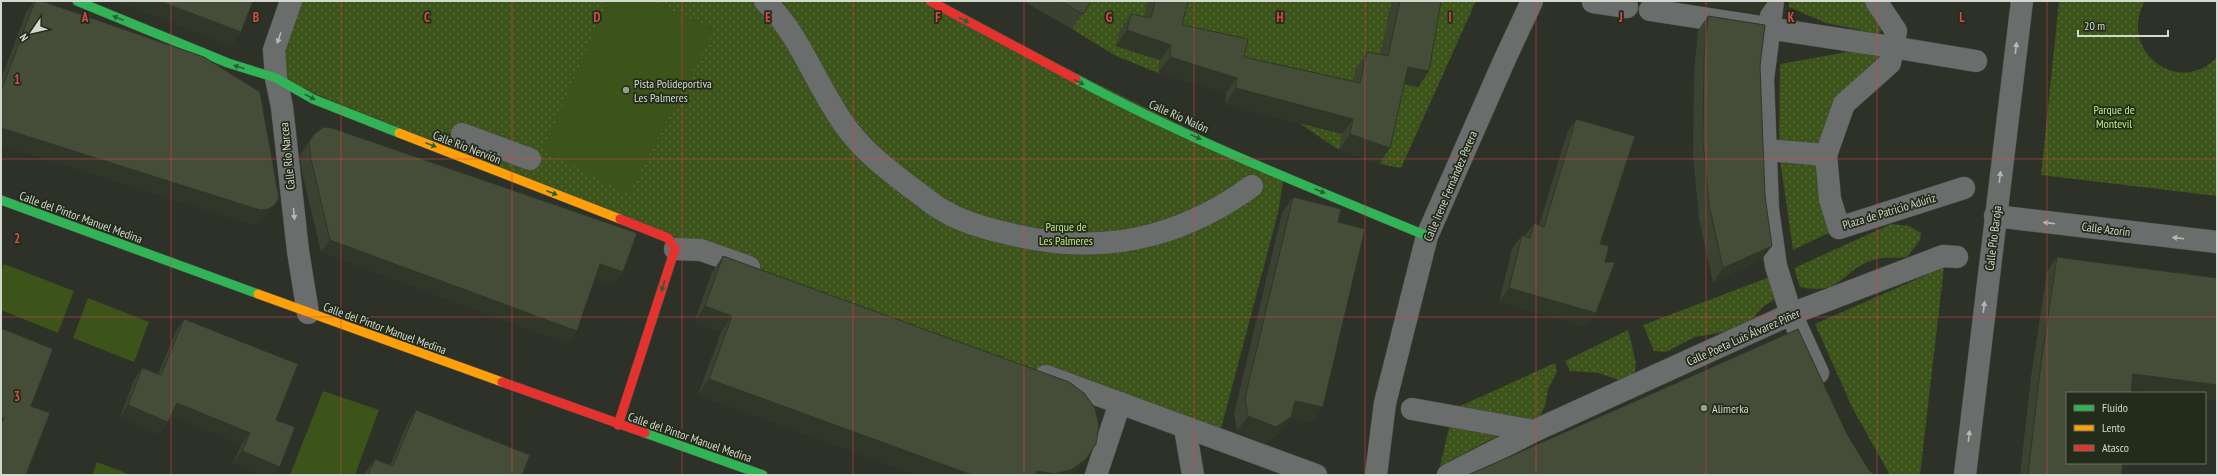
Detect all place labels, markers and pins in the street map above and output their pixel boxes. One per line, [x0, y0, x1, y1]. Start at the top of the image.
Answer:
place label: Pista Polideportiva Les Palmeres [634, 76, 712, 105]
marker: Pista Polideportiva Les Palmeres [621, 85, 631, 95]
place label: Alimerka [1712, 401, 1749, 416]
marker: Alimerka [1699, 403, 1709, 413]

